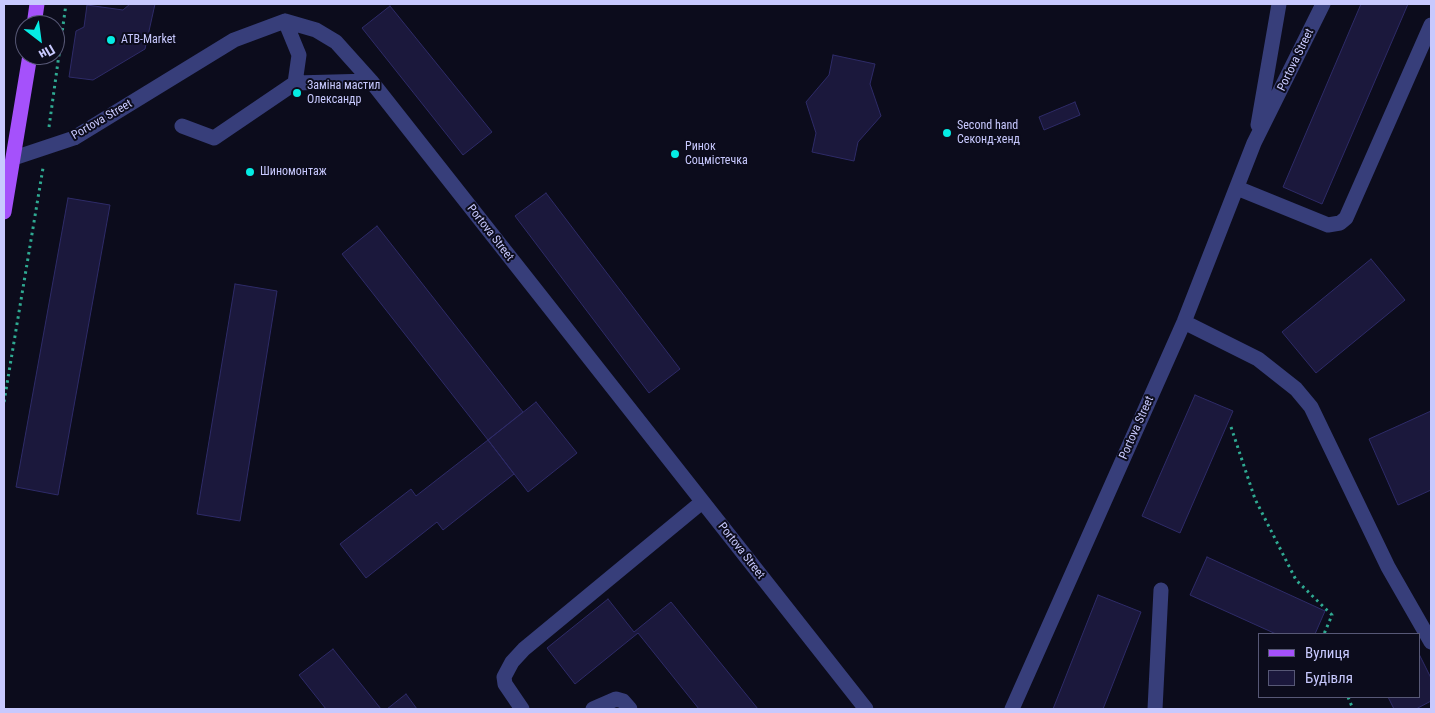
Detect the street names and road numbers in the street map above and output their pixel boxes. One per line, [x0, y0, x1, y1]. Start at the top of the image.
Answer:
street label: Portova Street [1275, 26, 1317, 94]
street label: Portova Street [69, 97, 135, 143]
street label: Portova Street [464, 202, 516, 264]
street label: Portova Street [1117, 394, 1157, 462]
street label: Portova Street [715, 520, 767, 582]

